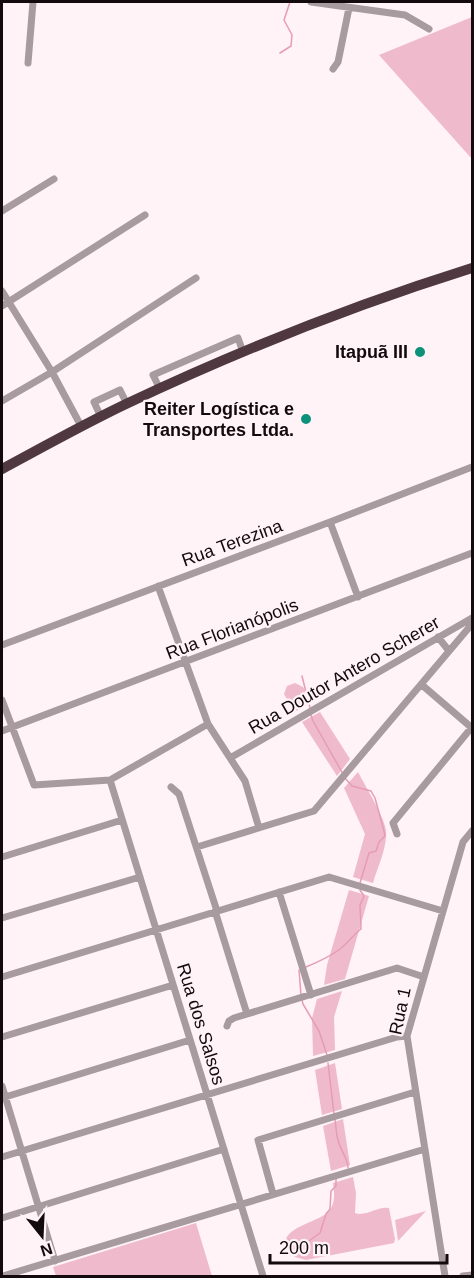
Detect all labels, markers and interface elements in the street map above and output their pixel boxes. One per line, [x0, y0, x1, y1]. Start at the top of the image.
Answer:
place label: Itapuã III [335, 342, 408, 362]
marker: Itapuã III [413, 345, 427, 359]
place label: Reiter Logística e Transportes Ltda. [143, 399, 294, 440]
marker: Reiter Logística e Transportes Ltda. [299, 412, 313, 426]
street label: Rua Terezina [179, 515, 286, 570]
street label: Rua Florianópolis [163, 595, 301, 663]
street label: Rua Doutor Antero Scherer [245, 612, 443, 738]
street label: Rua dos Salsos [173, 961, 229, 1087]
street label: Rua 1 [385, 985, 415, 1037]
north arrow [12, 1206, 72, 1266]
scale bar [270, 1227, 447, 1265]
text: 200 m [279, 1238, 329, 1258]
text: N [38, 1240, 55, 1260]

